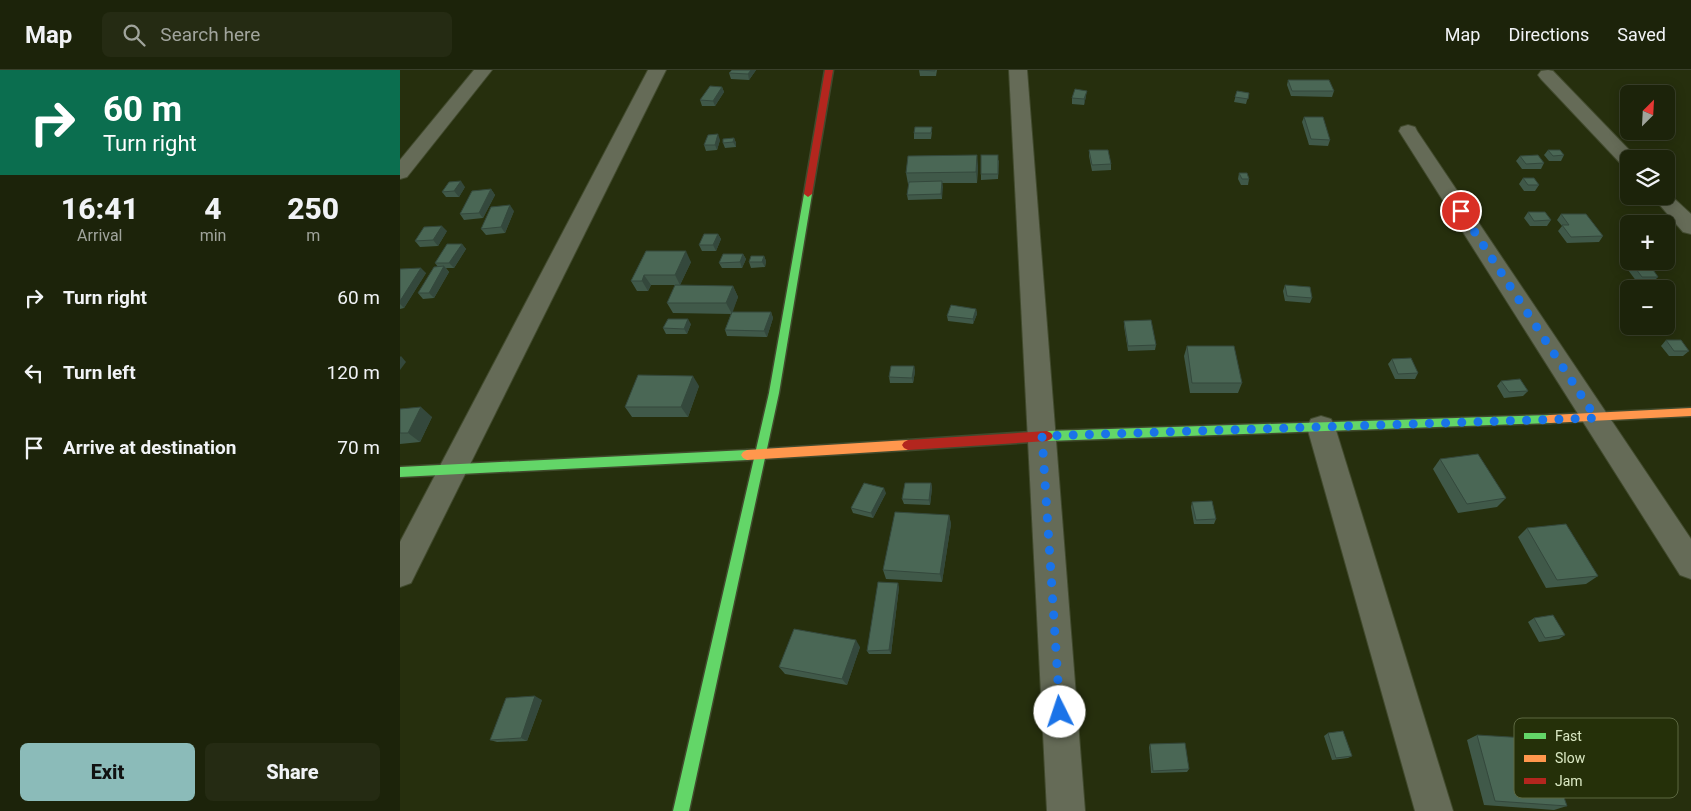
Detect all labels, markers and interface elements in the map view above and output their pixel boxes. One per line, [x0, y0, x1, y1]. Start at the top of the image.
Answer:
search box [102, 12, 452, 57]
text: Map [25, 21, 72, 49]
icon: search [120, 21, 148, 49]
text: Search here [160, 23, 260, 46]
text: Map [1445, 24, 1480, 45]
text: Directions [1508, 24, 1589, 45]
text: Saved [1617, 24, 1666, 45]
north arrow [1620, 85, 1675, 140]
map controls [1620, 85, 1675, 335]
text: 60 m [103, 89, 182, 130]
icon: right [20, 90, 85, 155]
text: Turn right [103, 131, 197, 156]
button: layers [1620, 150, 1675, 205]
pin [1440, 190, 1482, 232]
text: 16:41 [61, 191, 139, 226]
text: 4 [204, 191, 222, 226]
text: 250 [287, 191, 339, 226]
icon: arrive [1447, 197, 1475, 225]
button: + [1620, 215, 1675, 270]
text: Arrival [77, 226, 123, 245]
text: min [200, 226, 226, 245]
text: m [306, 226, 320, 245]
button: − [1620, 280, 1675, 335]
icon: right [20, 284, 48, 312]
text: Turn right [63, 286, 147, 309]
text: 60 m [337, 286, 380, 309]
icon: left [20, 359, 48, 387]
text: Turn left [63, 361, 136, 384]
text: 120 m [327, 361, 380, 384]
icon: arrive [20, 434, 48, 462]
text: Arrive at destination [63, 436, 236, 459]
text: 70 m [337, 436, 380, 459]
position arrow [1033, 685, 1085, 737]
legend [1514, 718, 1678, 798]
text: Fast [1555, 728, 1582, 744]
button: Exit [20, 743, 195, 801]
button: Share [205, 743, 380, 801]
text: Slow [1555, 750, 1586, 766]
text: Jam [1555, 773, 1583, 789]

